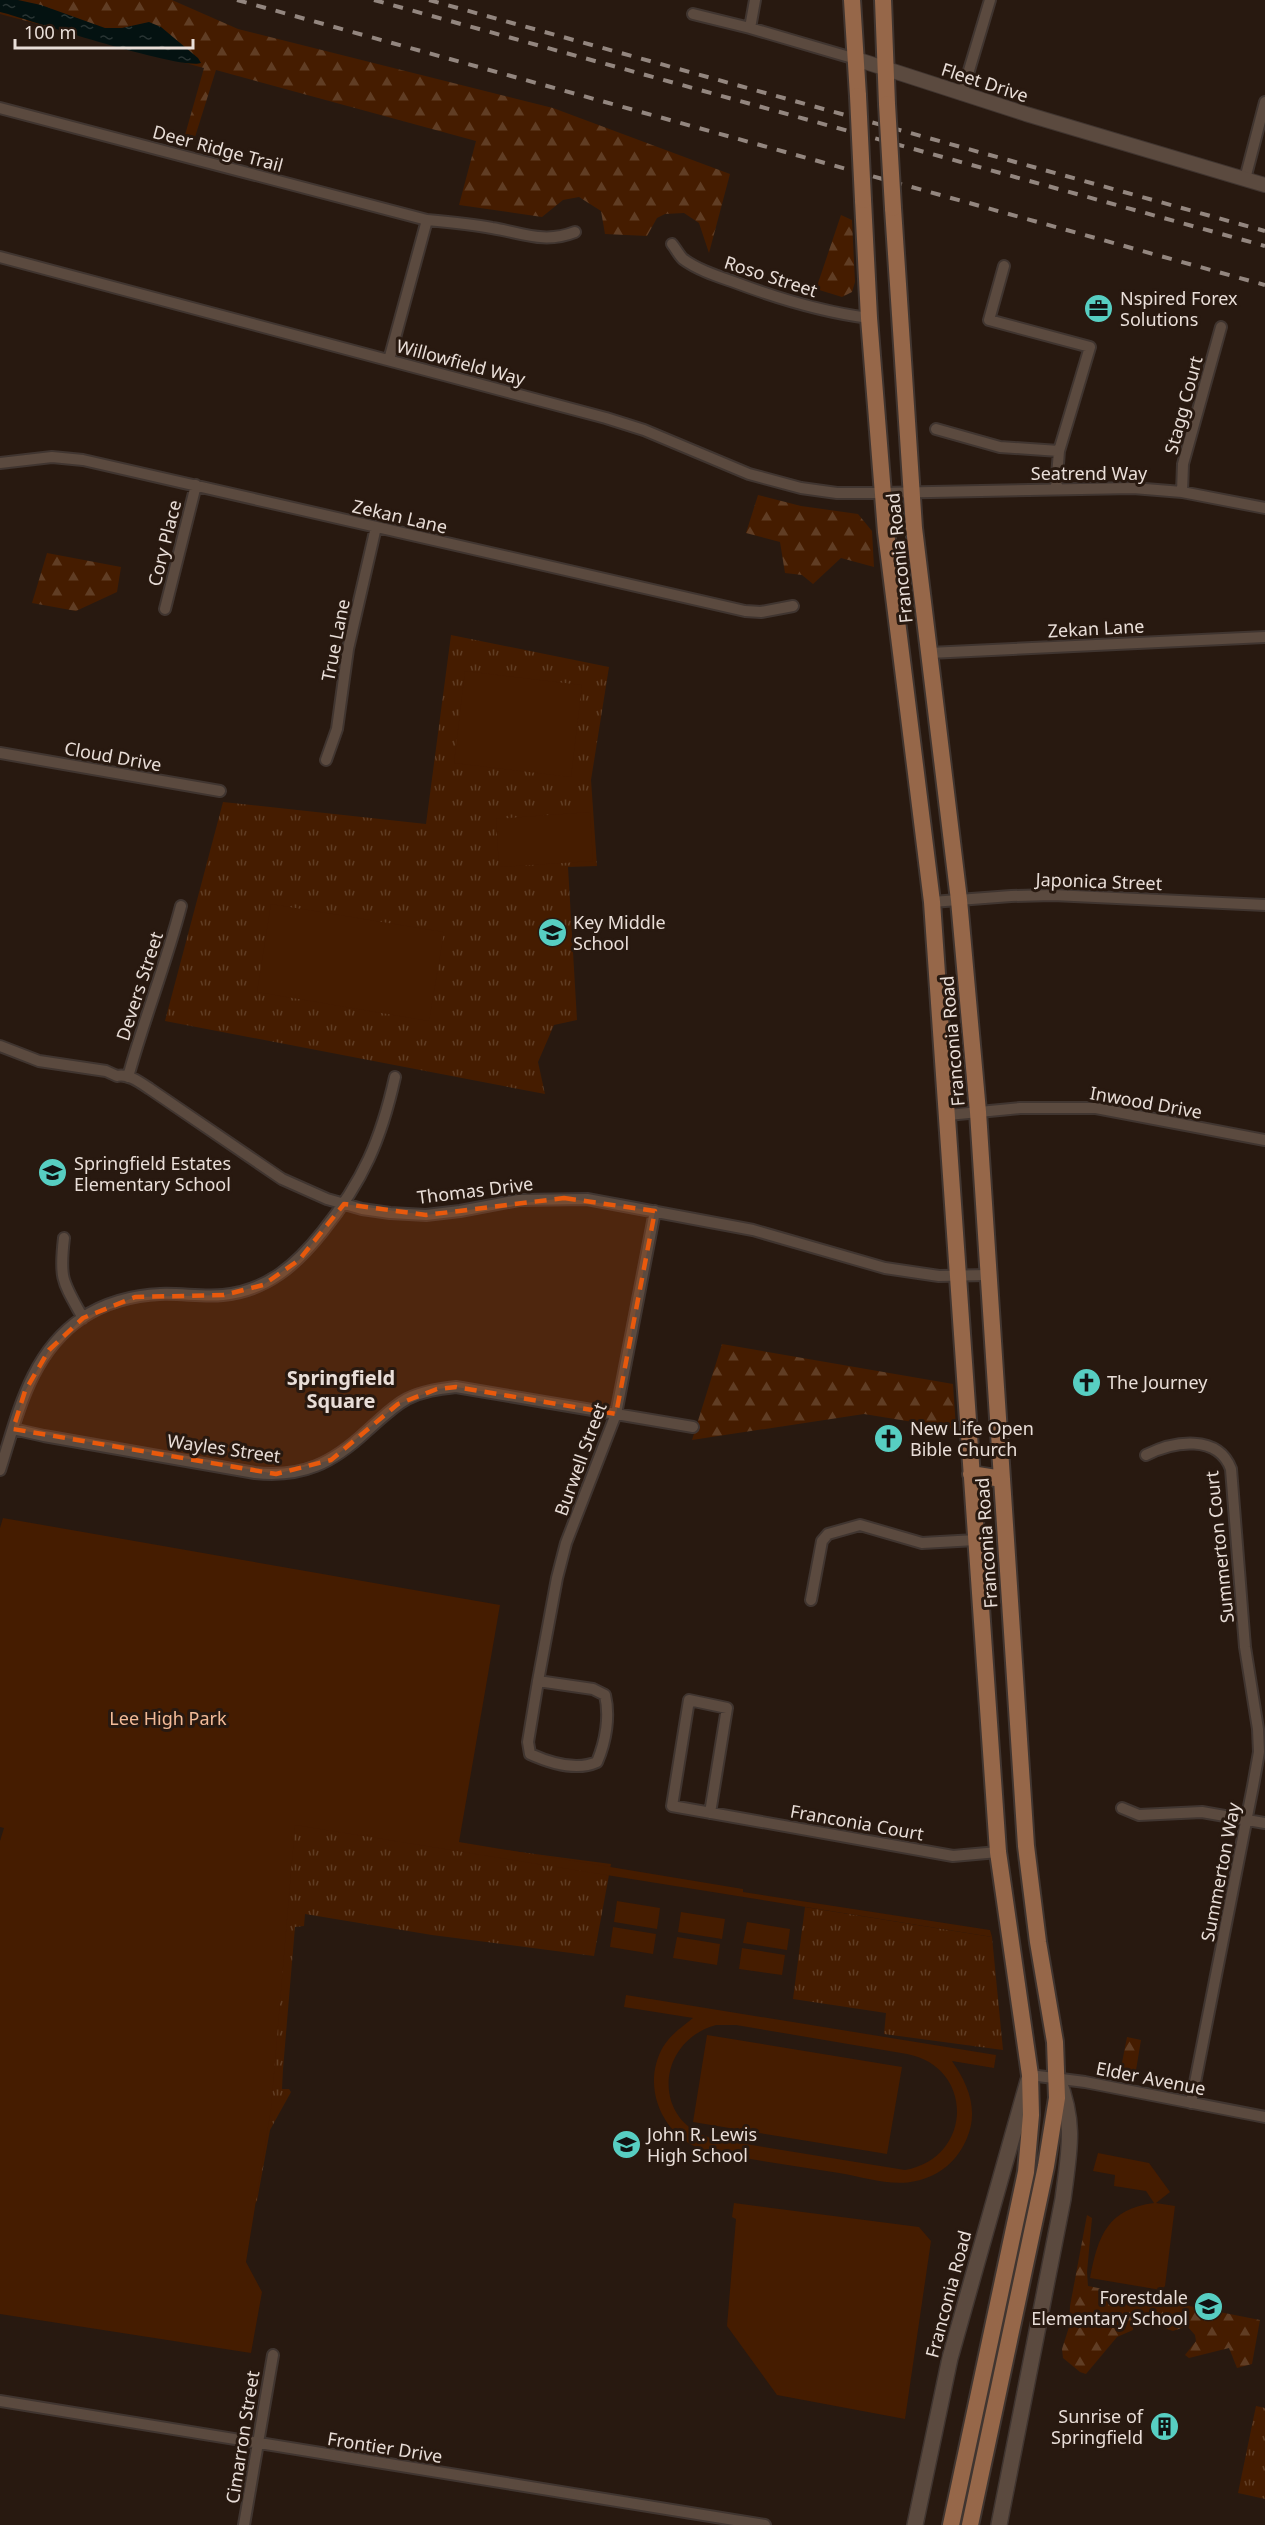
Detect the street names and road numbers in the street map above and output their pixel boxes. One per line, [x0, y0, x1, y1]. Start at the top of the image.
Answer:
street label: Fleet Drive [939, 57, 1031, 107]
street label: Deer Ridge Trail [150, 119, 286, 177]
street label: Roso Street [721, 250, 821, 302]
street label: Willowfield Way [394, 333, 529, 391]
street label: Stagg Court [1158, 353, 1208, 457]
street label: Seatrend Way [1031, 461, 1148, 485]
street label: Franconia Road [880, 492, 918, 624]
street label: Zekan Lane [350, 493, 450, 539]
street label: Cory Place [142, 497, 186, 589]
street label: True Lane [315, 597, 355, 683]
street label: Zekan Lane [1047, 613, 1145, 643]
street label: Cloud Drive [63, 736, 163, 776]
street label: Japonica Street [1033, 867, 1163, 895]
street label: Devers Street [110, 928, 168, 1044]
street label: Franconia Road [934, 975, 970, 1107]
street label: Inwood Drive [1088, 1080, 1204, 1124]
street label: Thomas Drive [416, 1171, 534, 1209]
street label: Burwell Street [548, 1399, 612, 1519]
street label: Wayles Street [166, 1428, 283, 1468]
street label: Summerton Court [1199, 1469, 1239, 1624]
street label: Franconia Road [969, 1477, 1003, 1609]
street label: Franconia Court [788, 1798, 926, 1846]
street label: Summerton Way [1195, 1800, 1245, 1944]
street label: Elder Avenue [1094, 2056, 1208, 2100]
street label: Franconia Road [919, 2228, 977, 2360]
street label: Cimarron Street [220, 2368, 264, 2505]
street label: Frontier Drive [326, 2426, 444, 2468]

